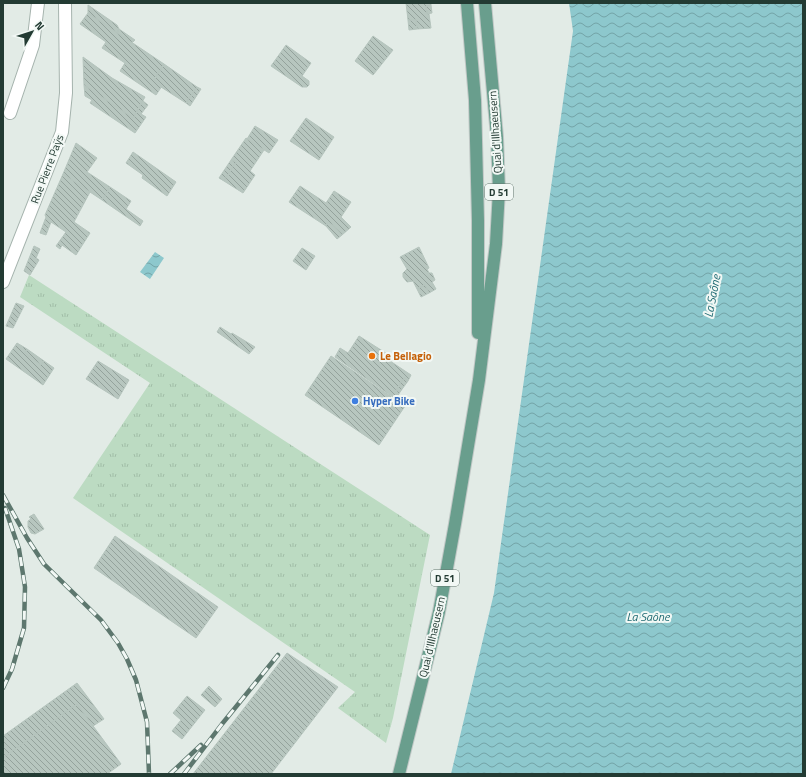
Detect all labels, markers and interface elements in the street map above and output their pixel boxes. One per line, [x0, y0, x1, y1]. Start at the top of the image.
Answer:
north arrow [12, 12, 52, 52]
text: N [31, 18, 48, 34]
street label: Quai d'Illhaeusern [484, 90, 506, 174]
street label: Rue Pierre Paÿs [26, 132, 68, 206]
road number: D 51 [485, 184, 513, 200]
water label: La Saône [699, 272, 726, 319]
place label: Le Bellagio [380, 348, 432, 364]
marker: Le Bellagio [367, 351, 377, 361]
place label: Hyper Bike [363, 393, 415, 409]
marker: Hyper Bike [350, 396, 360, 406]
road number: D 51 [431, 570, 459, 586]
street label: Quai d'Illhaeusern [415, 595, 449, 679]
water label: La Saône [626, 607, 671, 626]

